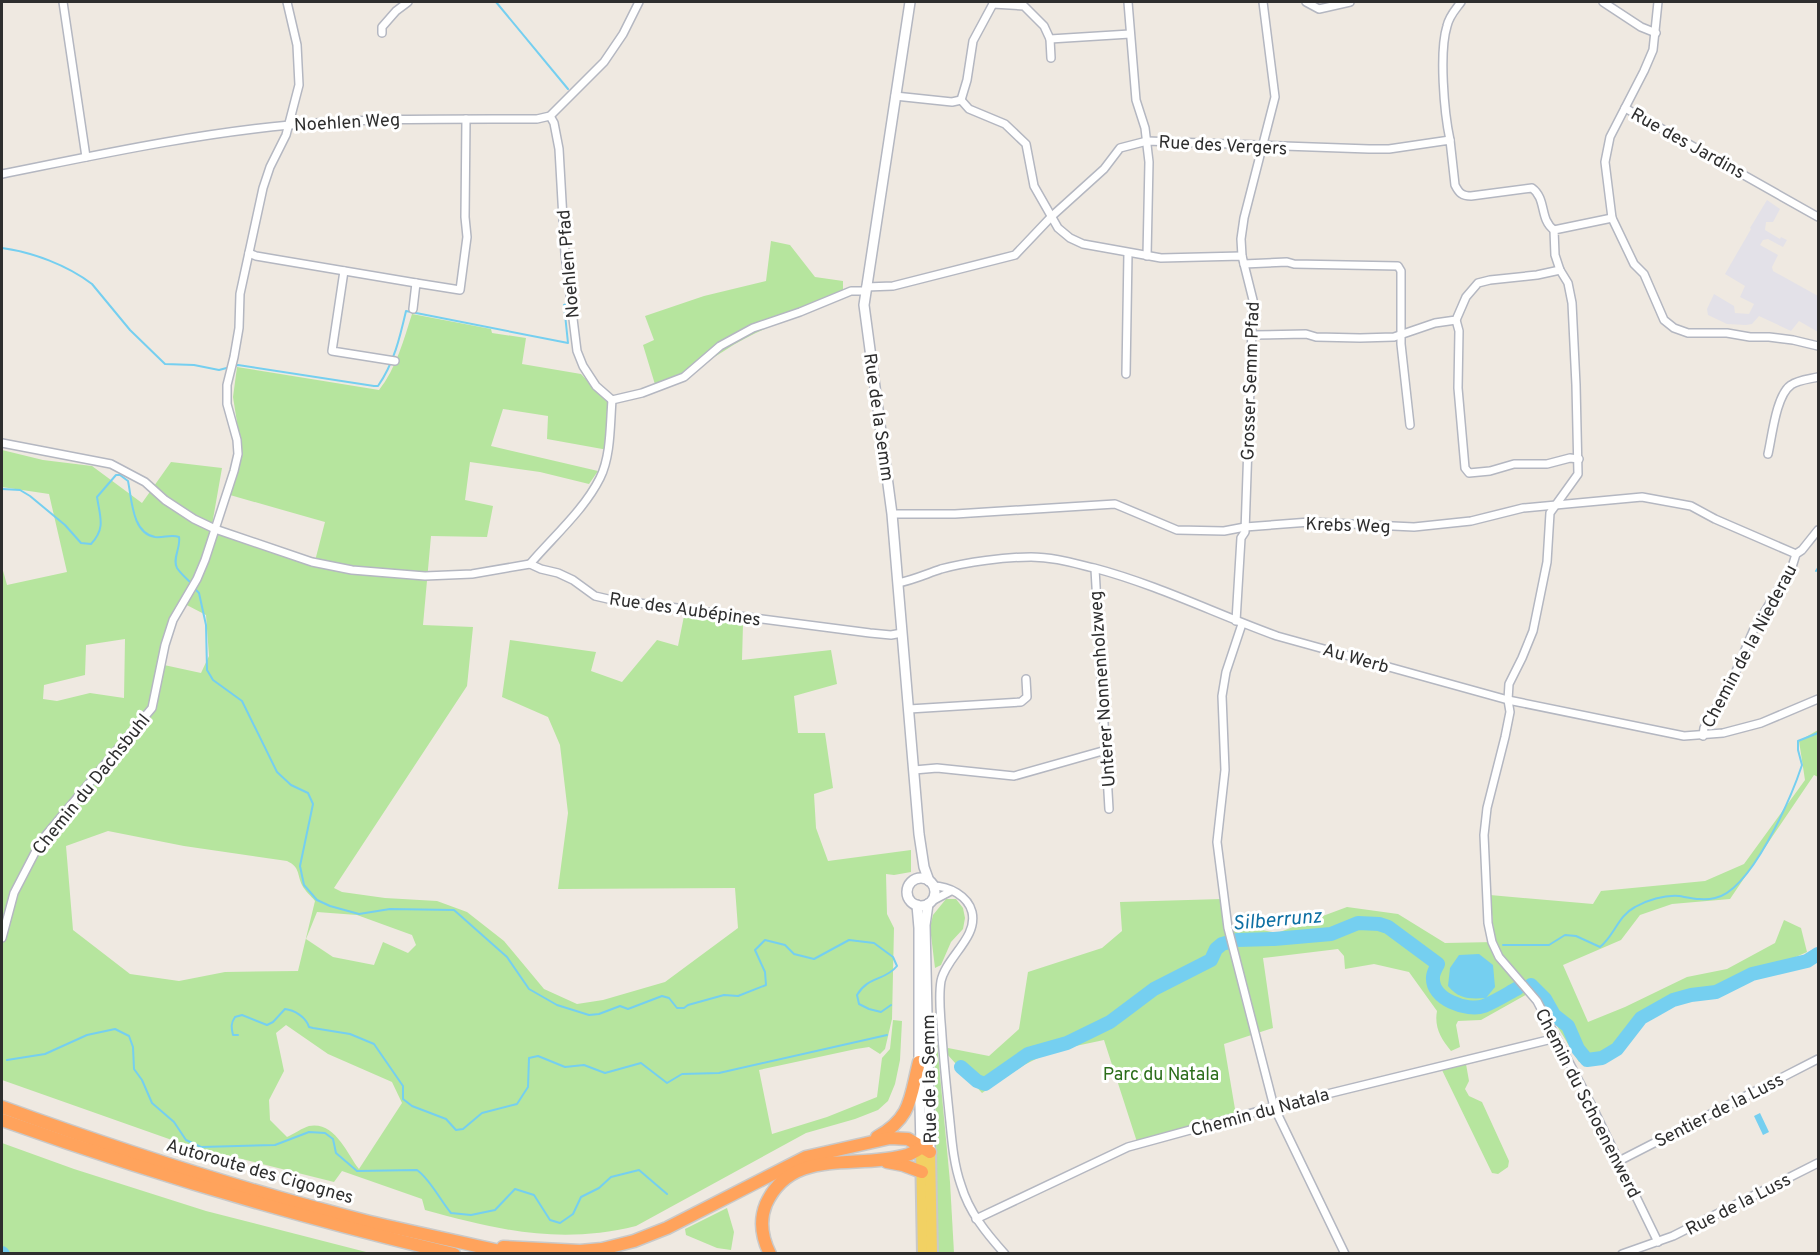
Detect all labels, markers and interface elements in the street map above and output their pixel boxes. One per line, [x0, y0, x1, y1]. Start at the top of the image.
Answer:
street label: Rue des Jardins [1626, 103, 1749, 185]
street label: Noehlen Weg [293, 109, 401, 138]
street label: Rue des Vergers [1158, 132, 1288, 161]
street label: Noehlen Pfad [553, 209, 586, 319]
street label: Grosser Semm Pfad [1237, 301, 1266, 461]
street label: Rue de la Semm [857, 352, 898, 483]
street label: Krebs Weg [1305, 514, 1391, 539]
street label: Chemin de la Niederau [1697, 561, 1803, 732]
street label: Rue des Aubépines [608, 588, 762, 632]
street label: Unterer Nonnenholzweg [1085, 590, 1122, 788]
street label: Au Werb [1320, 639, 1391, 680]
street label: Chemin du Dachsbuhl [28, 710, 156, 860]
water label: Silberrunz [1231, 904, 1324, 938]
street label: Chemin du Schoenenwerd [1529, 1005, 1645, 1202]
street label: Rue de la Semm [918, 1014, 943, 1144]
park label: Parc du Natala [1103, 1064, 1219, 1087]
street label: Sentier de la Luss [1651, 1069, 1788, 1154]
street label: Chemin du Natala [1189, 1084, 1332, 1143]
street label: Autoroute des Cigognes [163, 1135, 356, 1210]
street label: Rue de la Luss [1682, 1169, 1795, 1242]

